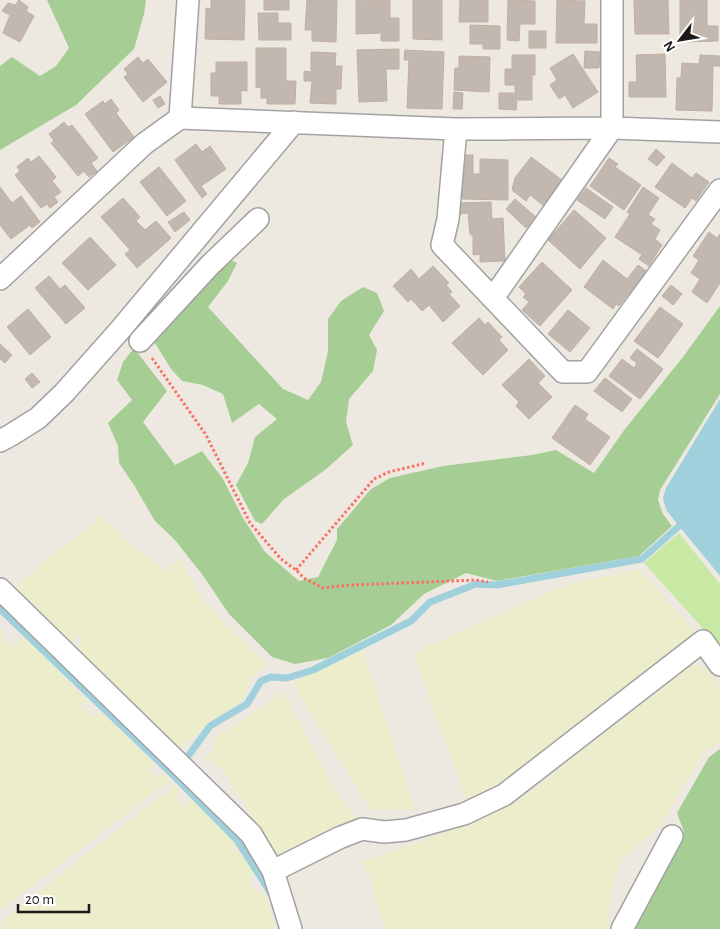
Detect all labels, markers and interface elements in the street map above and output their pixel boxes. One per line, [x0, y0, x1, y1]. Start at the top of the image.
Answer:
north arrow [655, 15, 705, 65]
text: N [661, 38, 678, 54]
scale bar [18, 882, 89, 914]
text: 20 m [25, 892, 54, 907]

